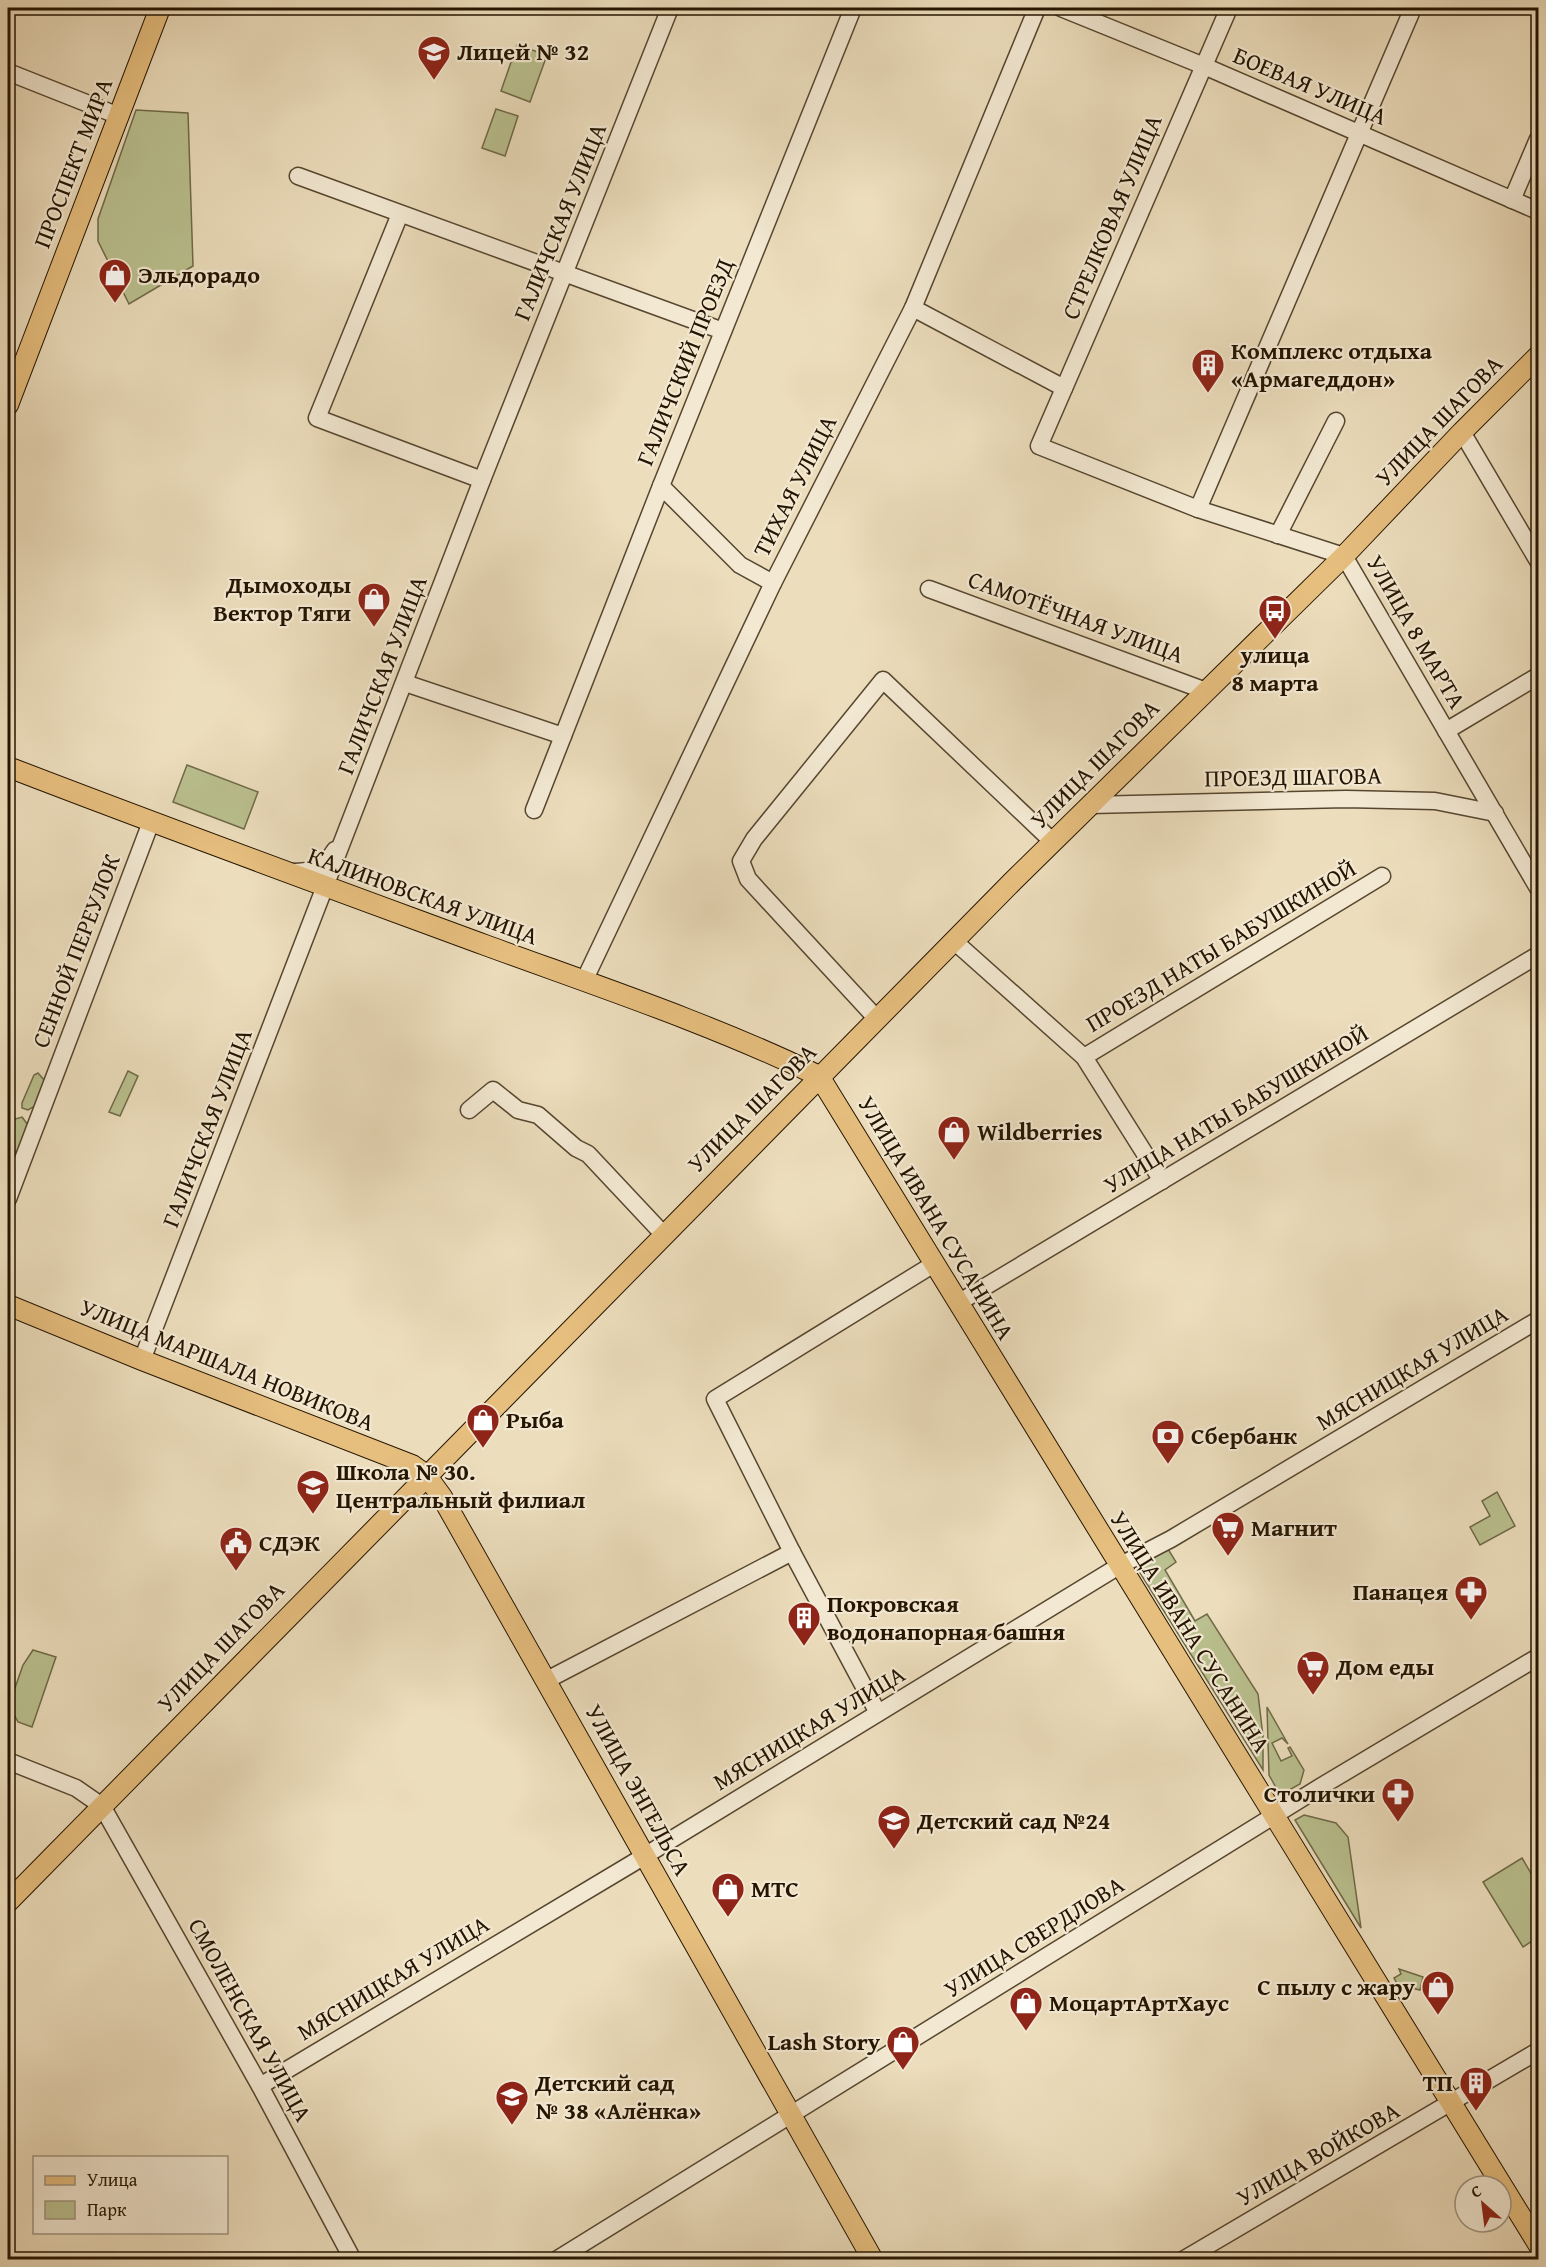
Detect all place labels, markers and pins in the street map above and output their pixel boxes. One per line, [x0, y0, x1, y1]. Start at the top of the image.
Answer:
school or university icon: Лицей № 32 [416, 34, 452, 81]
place label: Лицей № 32 [457, 34, 589, 69]
shop icon: Эльдорадо [97, 257, 133, 304]
place label: Эльдорадо [138, 257, 260, 292]
place label: Комплекс отдыха «Армагеддон» [1231, 333, 1433, 396]
building icon: Комплекс отдыха «Армагеддон» [1190, 347, 1226, 394]
place label: Дымоходы Вектор Тяги [213, 567, 351, 630]
shop icon: Дымоходы Вектор Тяги [356, 581, 392, 628]
bus stop icon: улица 8 марта [1257, 593, 1293, 640]
place label: улица 8 марта [1232, 637, 1319, 700]
shop icon: Wildberries [936, 1114, 972, 1161]
place label: Wildberries [977, 1114, 1103, 1149]
shop icon: Рыба [465, 1402, 501, 1449]
place label: Рыба [506, 1402, 565, 1437]
bank icon: Сбербанк [1150, 1418, 1186, 1465]
place label: Сбербанк [1191, 1418, 1297, 1453]
place label: Школа № 30. Центральный филиал [336, 1454, 585, 1517]
school or university icon: Школа № 30. Центральный филиал [295, 1468, 331, 1515]
supermarket icon: Магнит [1210, 1510, 1246, 1557]
place label: Магнит [1251, 1510, 1337, 1545]
public building icon: СДЭК [218, 1525, 254, 1572]
place label: СДЭК [259, 1525, 320, 1560]
place label: Панацея [1353, 1574, 1448, 1609]
pharmacy icon: Панацея [1453, 1574, 1489, 1621]
place label: Покровская водонапорная башня [827, 1586, 1065, 1649]
building icon: Покровская водонапорная башня [786, 1600, 822, 1647]
supermarket icon: Дом еды [1295, 1649, 1331, 1696]
place label: Дом еды [1335, 1649, 1434, 1684]
place label: Столички [1264, 1776, 1375, 1811]
pharmacy icon: Столички [1380, 1776, 1416, 1823]
school or university icon: Детский сад №24 [876, 1803, 912, 1850]
place label: Детский сад №24 [916, 1803, 1110, 1838]
shop icon: МТС [710, 1871, 746, 1918]
place label: МТС [751, 1871, 799, 1906]
place label: С пылу с жару [1257, 1969, 1415, 2004]
shop icon: С пылу с жару [1420, 1969, 1456, 2016]
shop icon: МоцартАртХаус [1008, 1985, 1044, 2032]
place label: МоцартАртХаус [1049, 1985, 1229, 2020]
place label: Lash Story [768, 2024, 881, 2059]
shop icon: Lash Story [885, 2024, 921, 2071]
place label: Детский сад № 38 «Алёнка» [534, 2065, 701, 2128]
place label: ТП [1423, 2065, 1453, 2100]
building icon: ТП [1458, 2065, 1494, 2112]
school or university icon: Детский сад № 38 «Алёнка» [494, 2079, 530, 2126]

